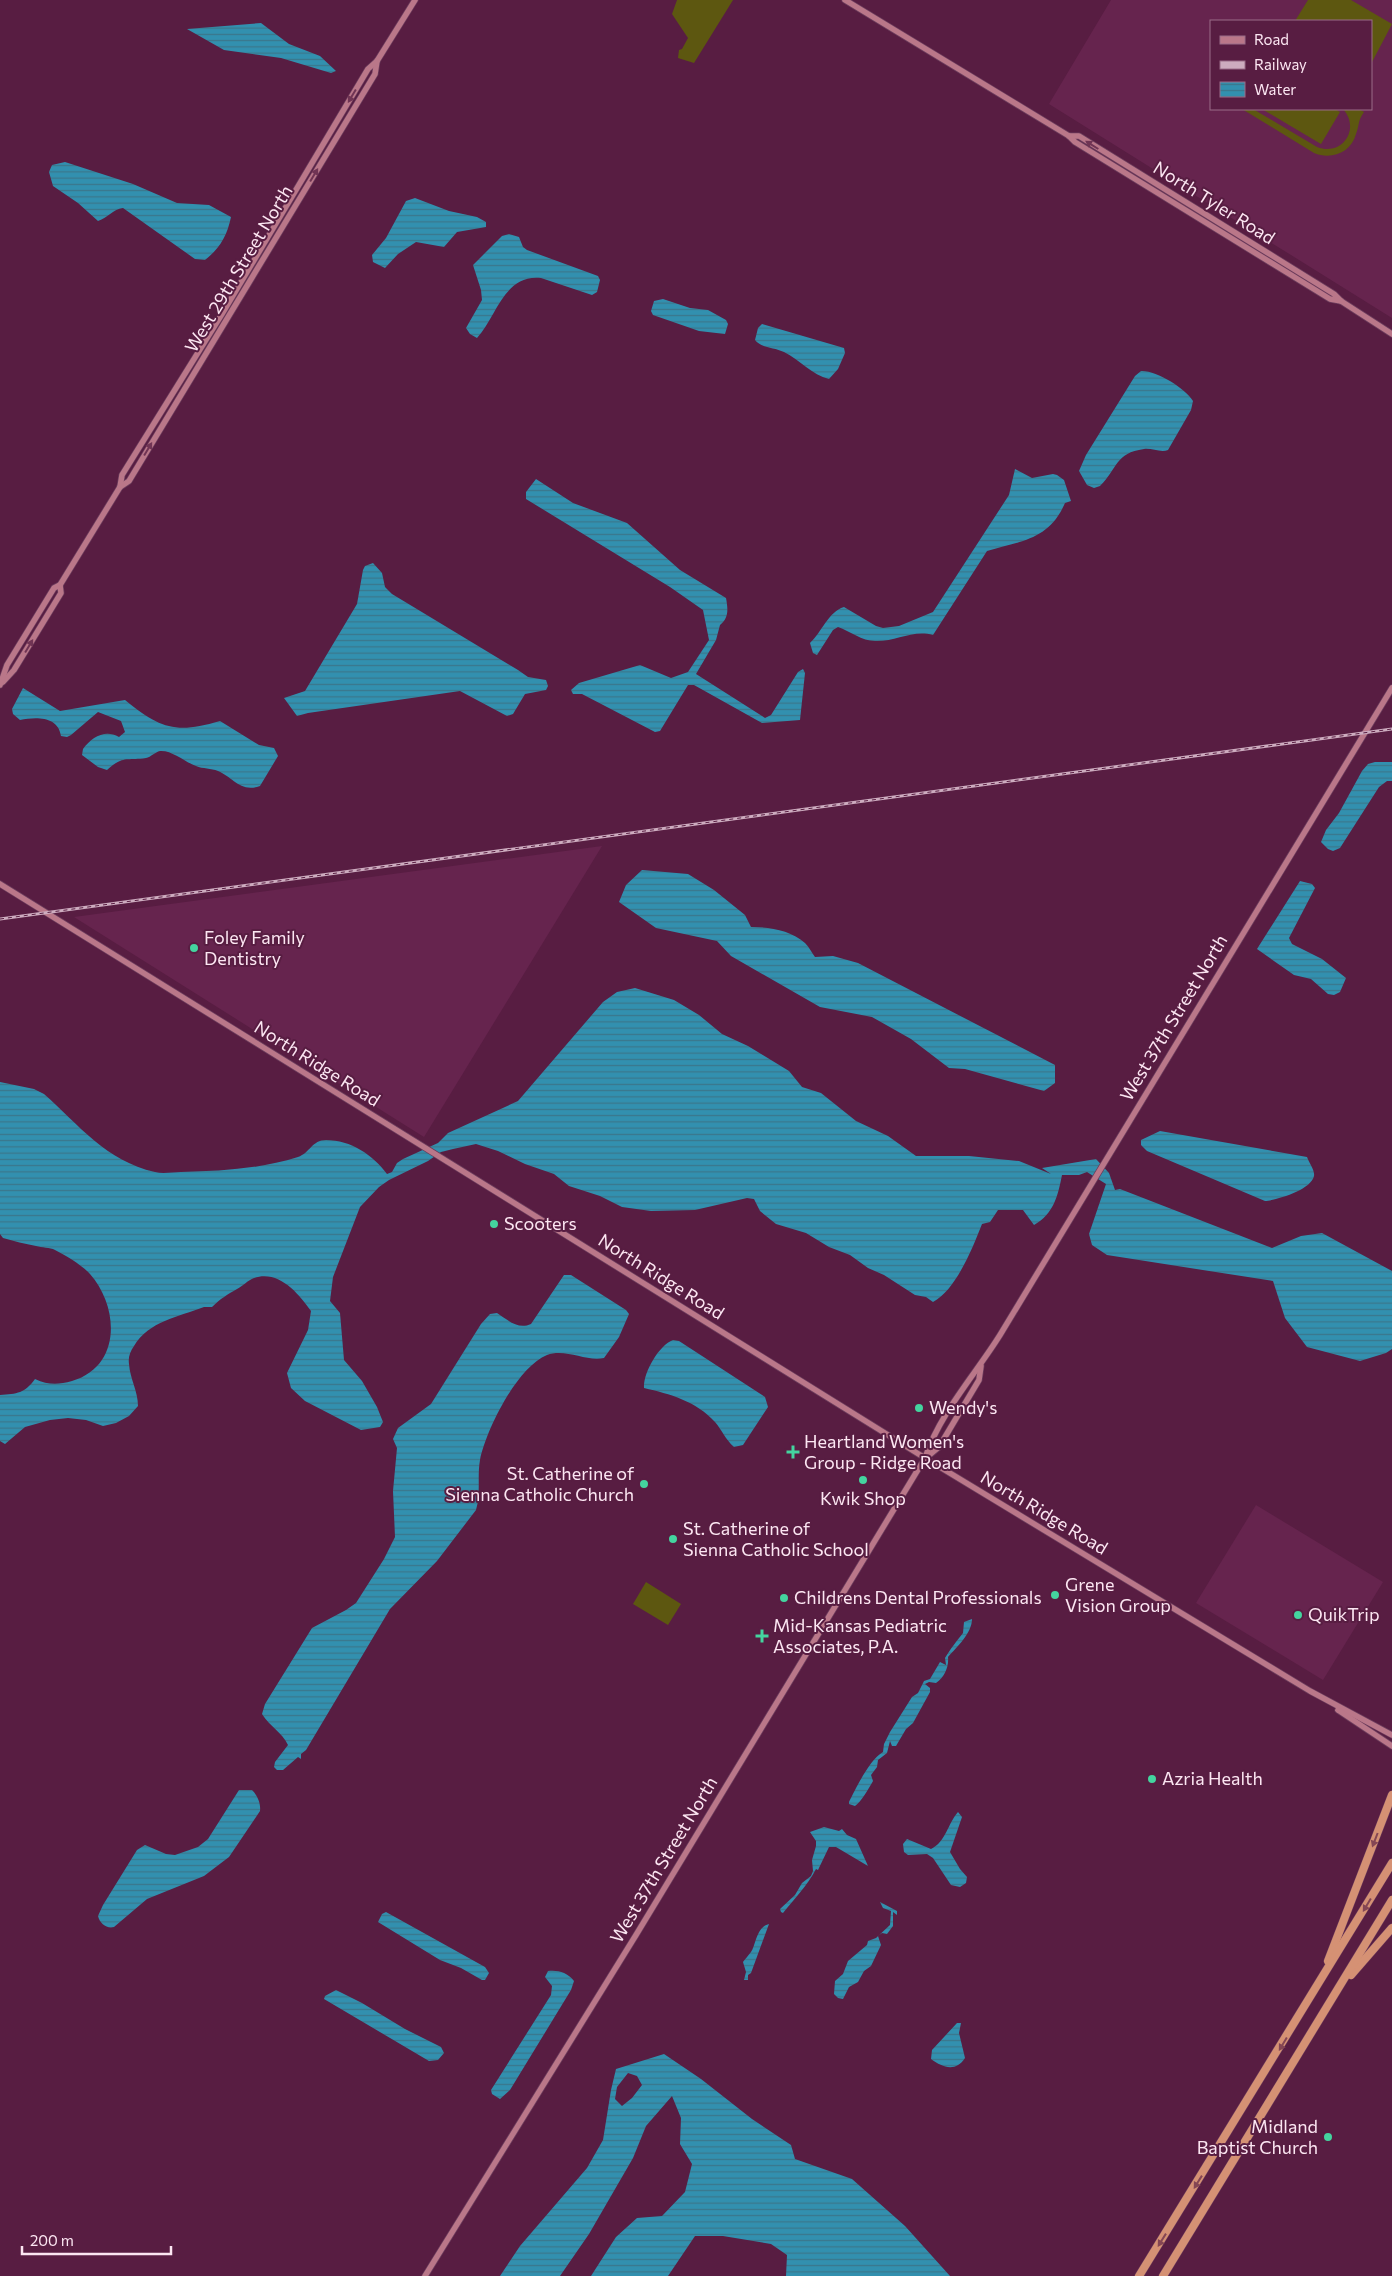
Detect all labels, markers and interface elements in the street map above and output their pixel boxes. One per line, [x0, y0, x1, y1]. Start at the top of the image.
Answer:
legend [1210, 20, 1372, 110]
text: Road [1254, 30, 1289, 48]
text: Railway [1254, 55, 1307, 73]
text: Water [1254, 80, 1296, 98]
one-way arrow [347, 89, 356, 102]
one-way arrow [1086, 140, 1099, 149]
street label: North Tyler Road [1150, 156, 1279, 248]
one-way arrow [309, 168, 318, 181]
street label: West 29th Street North [179, 181, 297, 356]
one-way arrow [144, 442, 153, 455]
one-way arrow [24, 639, 34, 652]
place label: Foley Family Dentistry [204, 926, 305, 969]
street label: West 37th Street North [1115, 930, 1231, 1105]
marker: Foley Family Dentistry [188, 942, 200, 954]
street label: North Ridge Road [251, 1016, 385, 1111]
place label: Scooters [504, 1212, 577, 1234]
marker: Scooters [488, 1218, 500, 1230]
street label: North Ridge Road [595, 1229, 729, 1324]
place label: Wendy's [929, 1396, 997, 1418]
marker: Wendy's [913, 1402, 925, 1414]
place label: Heartland Women's Group - Ridge Road [804, 1430, 964, 1473]
marker: Heartland Women's Group - Ridge Road [786, 1445, 800, 1459]
place label: St. Catherine of Sienna Catholic Church [445, 1462, 635, 1505]
street label: North Ridge Road [977, 1466, 1112, 1559]
marker: Kwik Shop [857, 1474, 869, 1486]
marker: St. Catherine of Sienna Catholic Church [638, 1478, 650, 1490]
place label: Kwik Shop [820, 1487, 906, 1509]
place label: St. Catherine of Sienna Catholic School [683, 1517, 869, 1560]
marker: St. Catherine of Sienna Catholic School [667, 1533, 679, 1545]
place label: Grene Vision Group [1065, 1573, 1171, 1616]
place label: Childrens Dental Professionals [794, 1586, 1042, 1608]
marker: Grene Vision Group [1049, 1589, 1061, 1601]
marker: Childrens Dental Professionals [778, 1592, 790, 1604]
place label: QuikTrip [1308, 1603, 1380, 1625]
marker: QuikTrip [1292, 1609, 1304, 1621]
place label: Mid-Kansas Pediatric Associates, P.A. [773, 1614, 947, 1657]
marker: Mid-Kansas Pediatric Associates, P.A. [755, 1629, 769, 1643]
place label: Azria Health [1162, 1767, 1263, 1789]
street label: West 37th Street North [605, 1772, 721, 1947]
marker: Azria Health [1146, 1773, 1158, 1785]
one-way arrow [1371, 1833, 1378, 1848]
one-way arrow [1362, 1898, 1371, 1911]
one-way arrow [1278, 2037, 1287, 2050]
place label: Midland Baptist Church [1197, 2115, 1318, 2158]
marker: Midland Baptist Church [1322, 2131, 1334, 2143]
one-way arrow [1193, 2176, 1202, 2189]
scale bar [22, 2224, 171, 2256]
text: 200 m [30, 2231, 74, 2249]
one-way arrow [1157, 2233, 1167, 2246]

